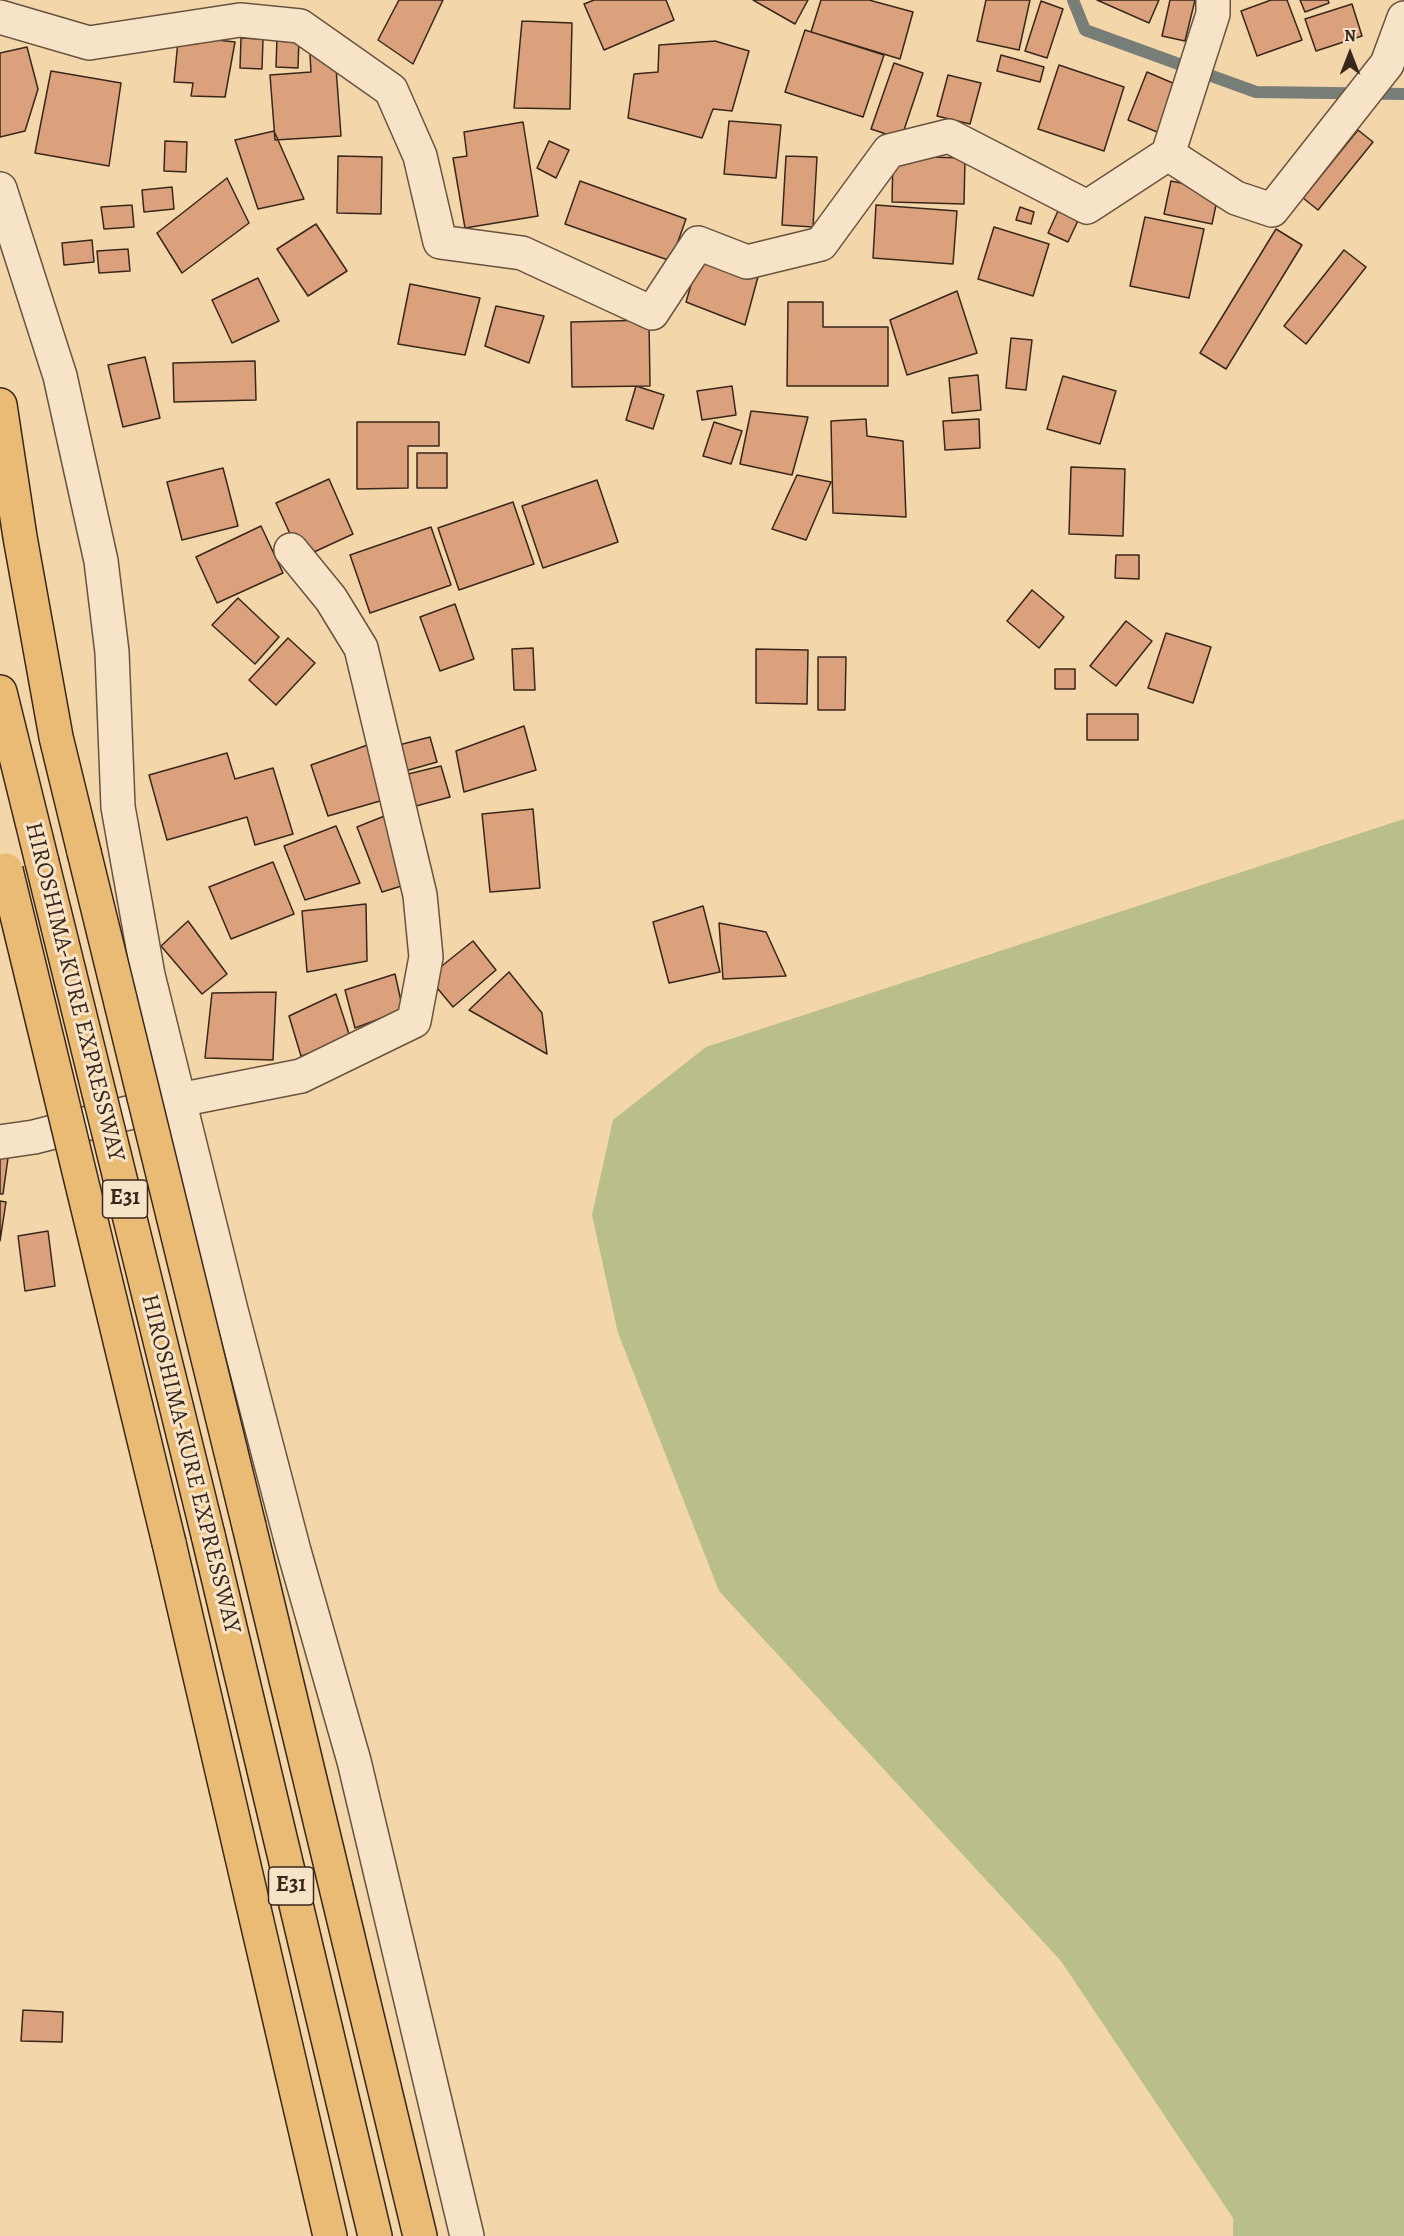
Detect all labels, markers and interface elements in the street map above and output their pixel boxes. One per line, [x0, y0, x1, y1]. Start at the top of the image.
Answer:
north arrow [1320, 24, 1380, 84]
text: N [1344, 25, 1356, 47]
street label: HIROSHIMA-KURE EXPRESSWAY [18, 819, 130, 1165]
road number: E31 [102, 1180, 148, 1218]
street label: HIROSHIMA-KURE EXPRESSWAY [134, 1291, 246, 1637]
road number: E31 [268, 1867, 314, 1905]

